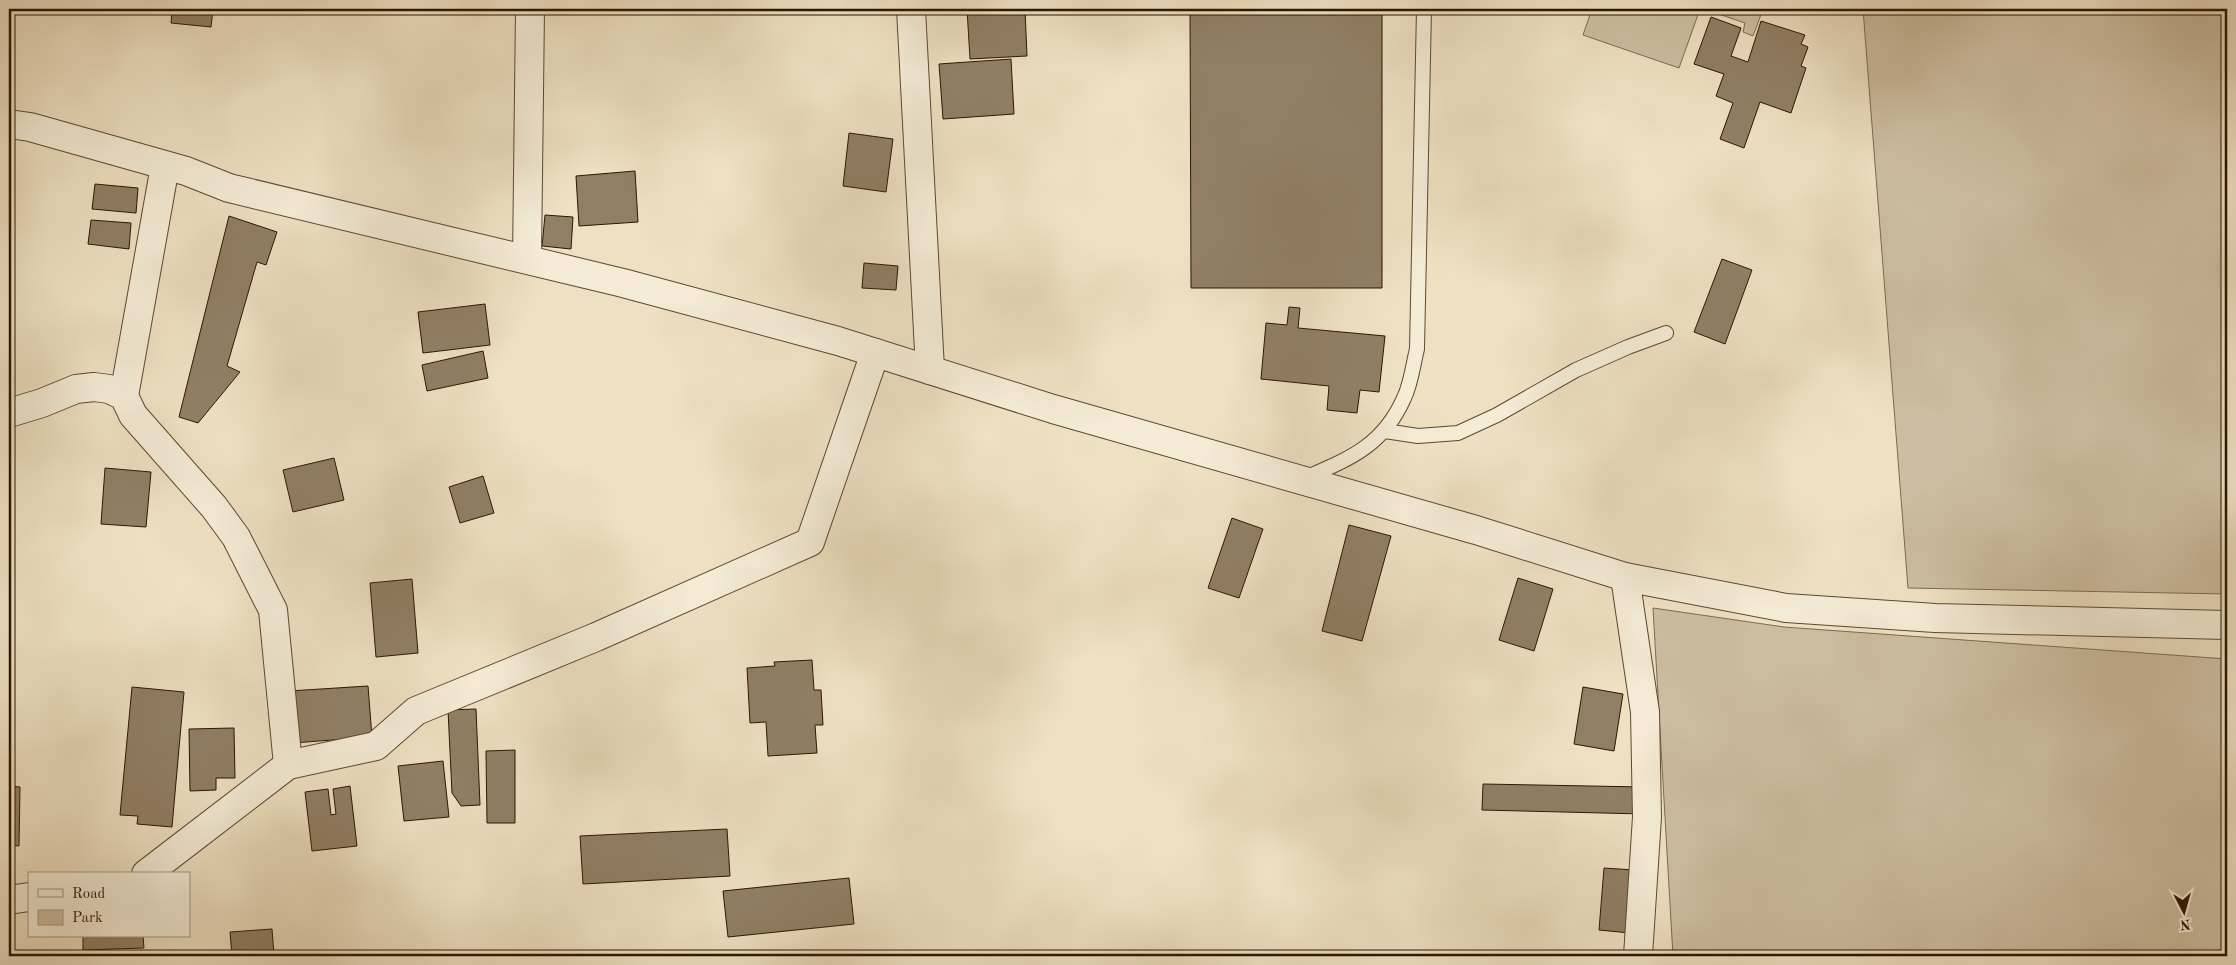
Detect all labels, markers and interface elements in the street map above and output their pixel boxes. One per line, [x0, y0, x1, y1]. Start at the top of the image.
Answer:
legend [28, 872, 190, 938]
text: Road [72, 887, 106, 902]
north arrow [2158, 888, 2208, 938]
text: Park [72, 911, 103, 926]
text: N [2179, 916, 2191, 931]

